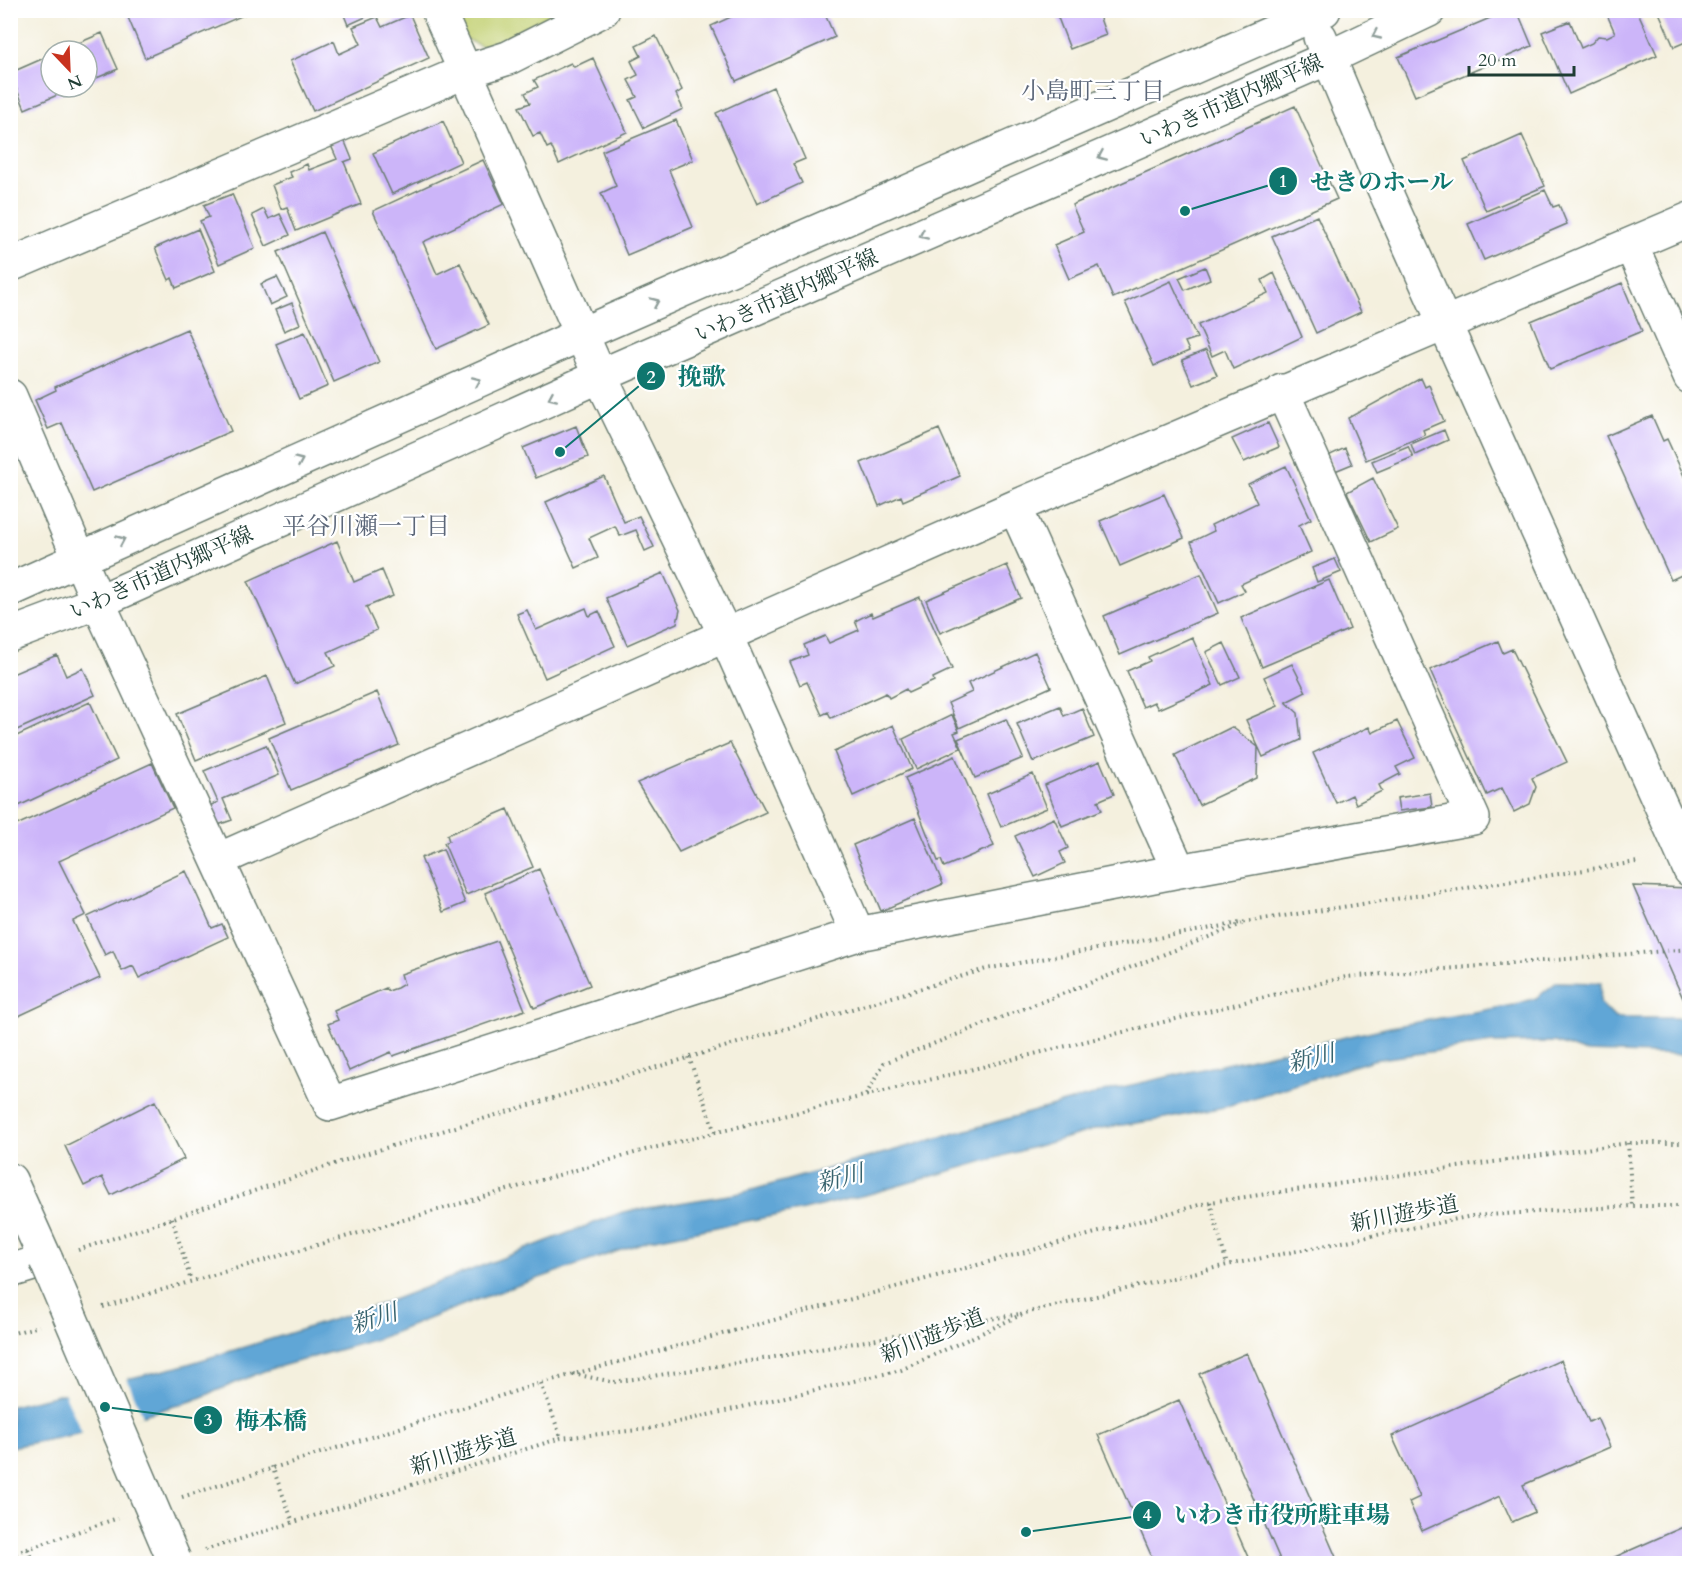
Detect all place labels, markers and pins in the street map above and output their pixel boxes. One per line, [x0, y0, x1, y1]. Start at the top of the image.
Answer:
callout: せきのホール [1268, 160, 1466, 202]
callout: 挽歌 [636, 355, 738, 397]
callout: 梅本橋 [193, 1399, 319, 1441]
callout: いわき市役所駐車場 [1132, 1494, 1402, 1536]

